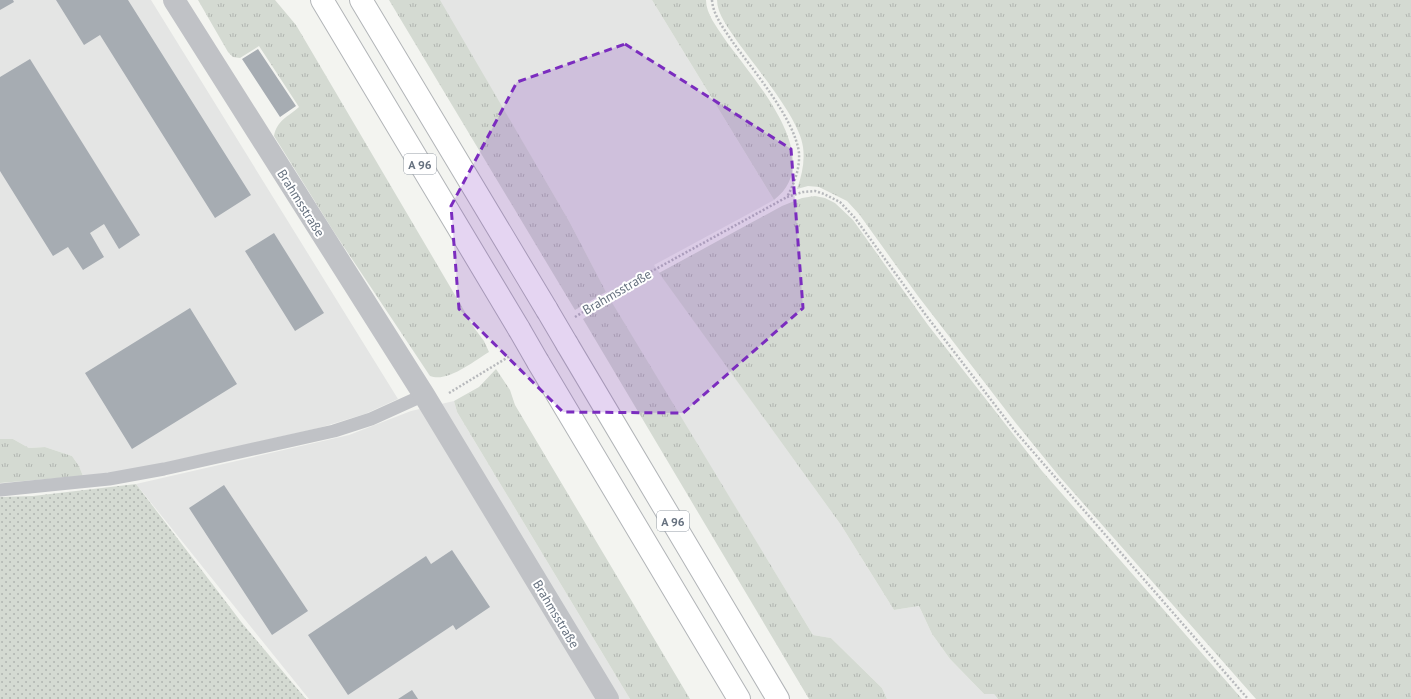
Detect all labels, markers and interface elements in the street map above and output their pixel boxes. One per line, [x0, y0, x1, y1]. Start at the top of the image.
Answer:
road number: A 96 [404, 154, 436, 174]
street label: Brahmsstraße [273, 166, 329, 240]
street label: Brahmsstraße [580, 265, 654, 319]
road number: A 96 [657, 511, 689, 531]
street label: Brahmsstraße [529, 577, 583, 651]

